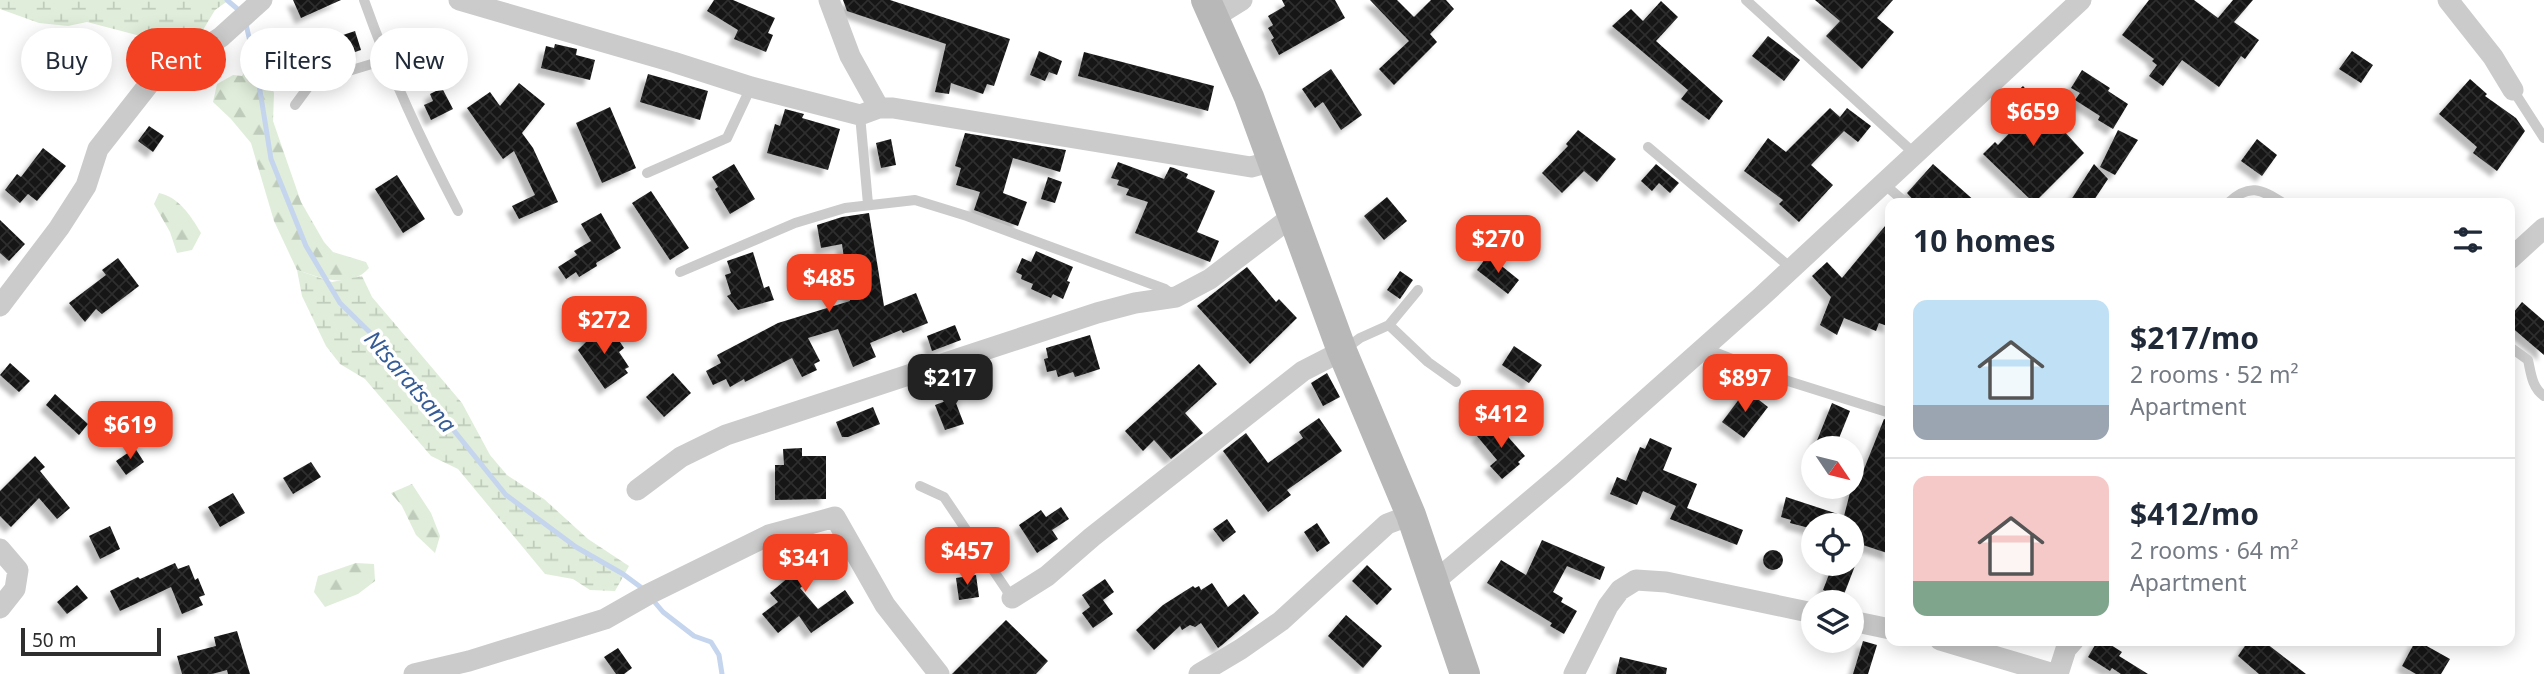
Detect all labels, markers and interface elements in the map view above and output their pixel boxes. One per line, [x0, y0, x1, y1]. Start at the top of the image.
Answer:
chip: Buy [21, 28, 112, 91]
chip: Rent [126, 28, 226, 91]
chip: Filters [240, 28, 356, 91]
chip: New [370, 28, 468, 91]
pin: $659 [1992, 88, 2074, 148]
text: $659 [2007, 95, 2059, 127]
pin: $270 [1457, 216, 1539, 275]
text: 10 homes [1913, 220, 2056, 261]
icon: filters [2449, 221, 2487, 259]
text: $270 [1472, 222, 1524, 254]
pin: $485 [788, 254, 870, 314]
text: $485 [803, 261, 855, 293]
pin: $272 [563, 296, 645, 356]
text: $272 [578, 303, 630, 335]
text: $217/mo [2130, 317, 2259, 358]
water label: Ntsaratsana [358, 323, 464, 439]
icon: home [1969, 328, 2053, 412]
pin: $217 [909, 354, 991, 414]
pin: $897 [1704, 354, 1786, 414]
text: 2 rooms · 52 m² [2130, 358, 2299, 390]
text: $217 [924, 361, 976, 393]
text: $897 [1719, 361, 1771, 393]
text: Apartment [2130, 390, 2247, 422]
pin: $412 [1460, 391, 1542, 450]
text: $412 [1475, 397, 1527, 429]
pin: $619 [89, 402, 171, 461]
text: $619 [104, 408, 156, 440]
north arrow [1801, 436, 1864, 499]
map controls [1801, 436, 1864, 653]
text: $412/mo [2130, 493, 2259, 534]
icon: home [1969, 504, 2053, 588]
button: locate [1801, 513, 1864, 576]
pin: $457 [926, 528, 1008, 587]
pin: $341 [764, 534, 846, 594]
text: $457 [941, 534, 993, 566]
text: 2 rooms · 64 m² [2130, 534, 2299, 566]
text: $341 [779, 541, 831, 573]
text: Apartment [2130, 566, 2247, 598]
button: layers [1801, 590, 1864, 653]
scale bar [21, 625, 161, 657]
text: 50 m [32, 627, 76, 653]

